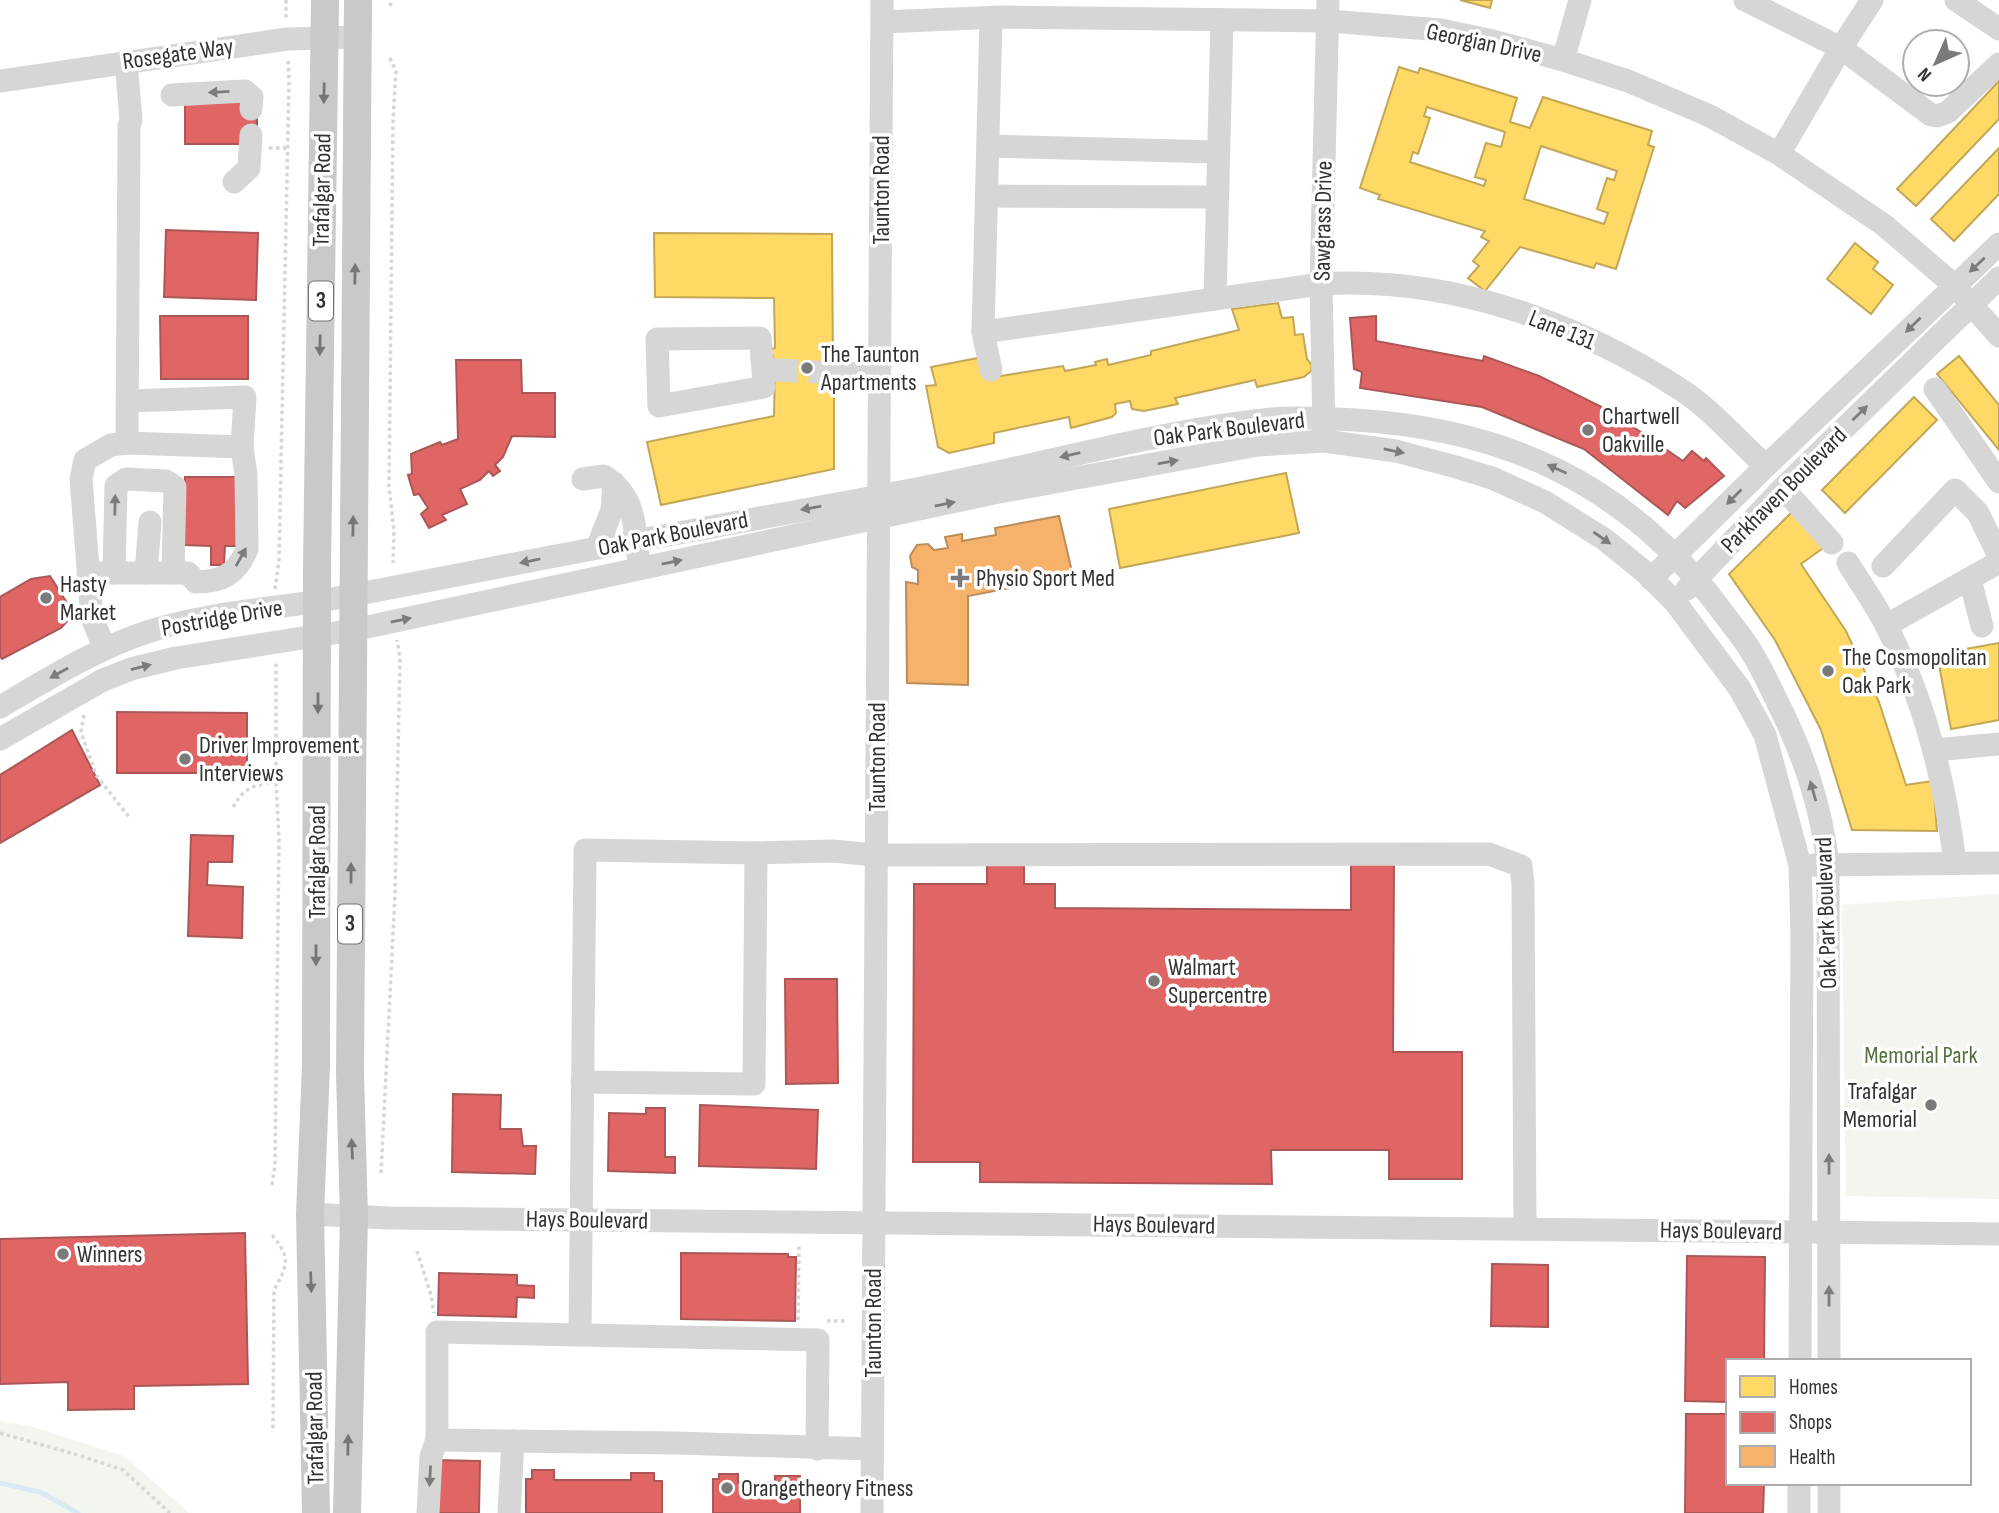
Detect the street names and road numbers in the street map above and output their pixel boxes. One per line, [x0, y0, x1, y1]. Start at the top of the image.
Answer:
street label: Georgian Drive [1424, 17, 1544, 69]
street label: Rosegate Way [121, 32, 235, 76]
street label: Trafalgar Road [307, 133, 337, 247]
street label: Taunton Road [867, 135, 896, 245]
street label: Sawgrass Drive [1307, 161, 1339, 281]
road number: 3 [309, 282, 333, 320]
street label: Lane 131 [1525, 304, 1600, 357]
street label: Oak Park Boulevard [1152, 405, 1306, 453]
street label: Parkhaven Boulevard [1715, 421, 1853, 559]
street label: Oak Park Boulevard [596, 505, 750, 563]
street label: Postridge Drive [159, 593, 285, 643]
street label: Taunton Road [863, 702, 892, 812]
street label: Trafalgar Road [303, 805, 332, 919]
street label: Oak Park Boulevard [1809, 837, 1843, 989]
road number: 3 [338, 904, 362, 944]
street label: Hays Boulevard [526, 1204, 648, 1236]
street label: Hays Boulevard [1093, 1209, 1215, 1241]
street label: Hays Boulevard [1660, 1215, 1782, 1247]
street label: Taunton Road [859, 1268, 888, 1378]
street label: Trafalgar Road [300, 1371, 330, 1485]

